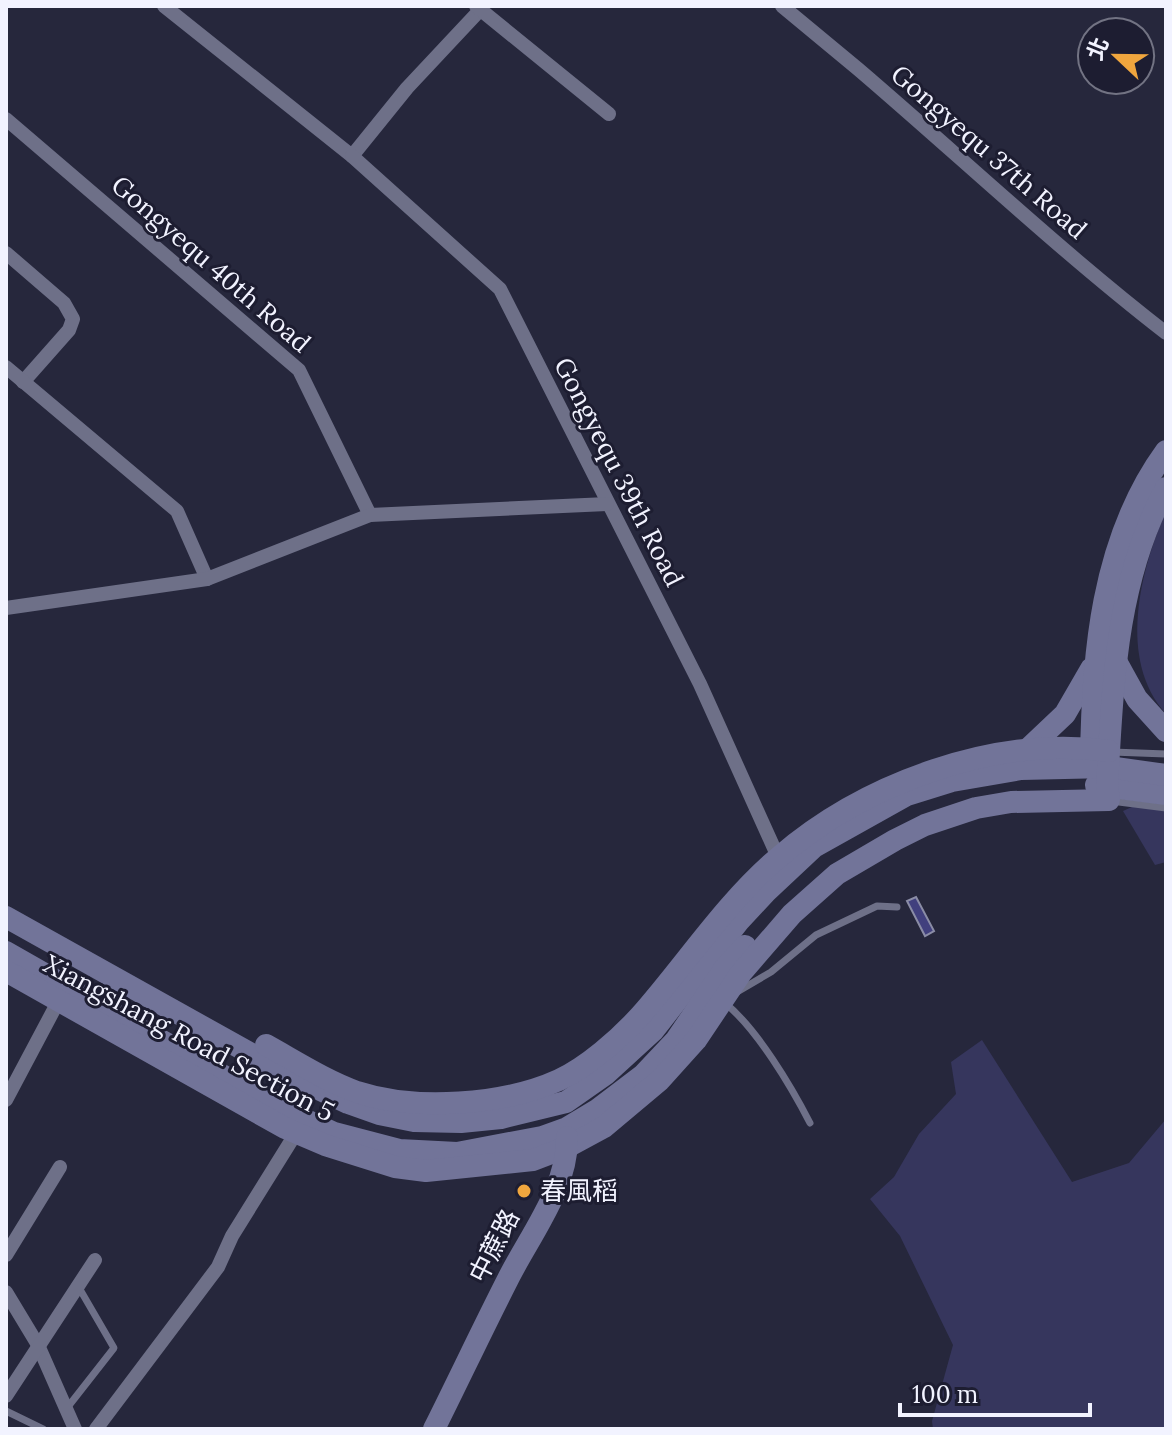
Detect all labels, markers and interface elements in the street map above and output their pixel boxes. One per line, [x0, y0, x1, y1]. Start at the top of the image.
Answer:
north arrow [1076, 16, 1156, 96]
text: 北 [1080, 33, 1115, 64]
street label: Gongyequ 37th Road [885, 57, 1094, 246]
street label: Gongyequ 40th Road [105, 168, 318, 359]
street label: Gongyequ 39th Road [547, 352, 692, 592]
street label: Xiangshang Road Section 5 [38, 947, 340, 1128]
place label: 春風稻 [540, 1174, 618, 1207]
marker: 春風稻 [515, 1182, 533, 1200]
street label: 中蔗路 [461, 1204, 526, 1288]
scale bar [900, 1367, 1090, 1417]
text: 100 m [912, 1379, 978, 1410]

